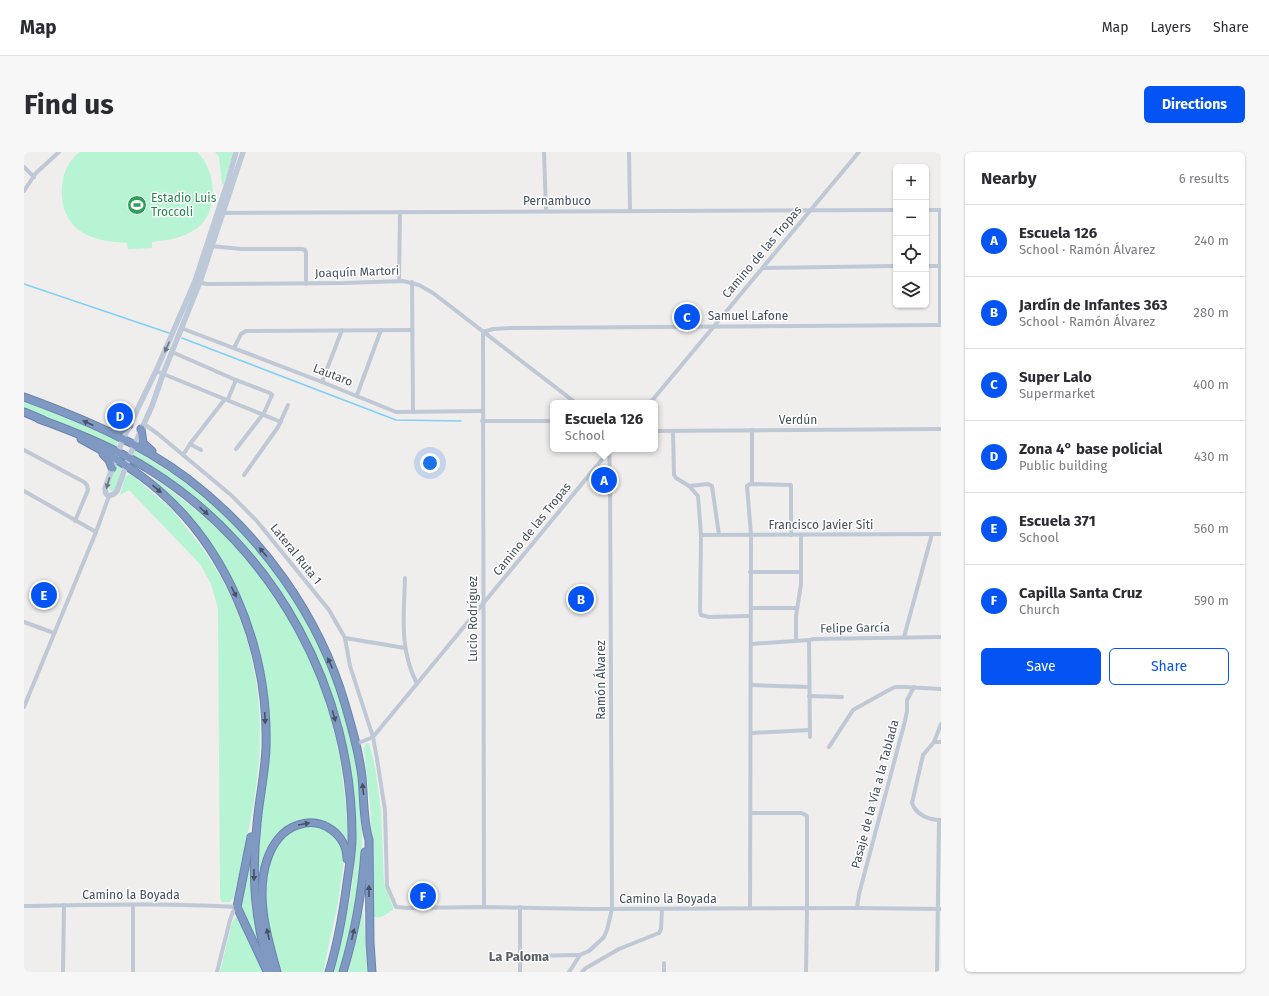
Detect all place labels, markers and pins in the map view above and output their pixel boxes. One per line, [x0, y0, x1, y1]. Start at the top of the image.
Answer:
place label: Estadio Luis Troccoli [151, 191, 217, 219]
sports icon: Estadio Luis Troccoli [126, 194, 148, 216]
pin: C [674, 302, 700, 332]
pin: D [107, 401, 133, 431]
pin: A [591, 465, 617, 495]
pin: E [31, 580, 57, 610]
pin: B [568, 584, 594, 614]
pin: F [410, 881, 436, 911]

